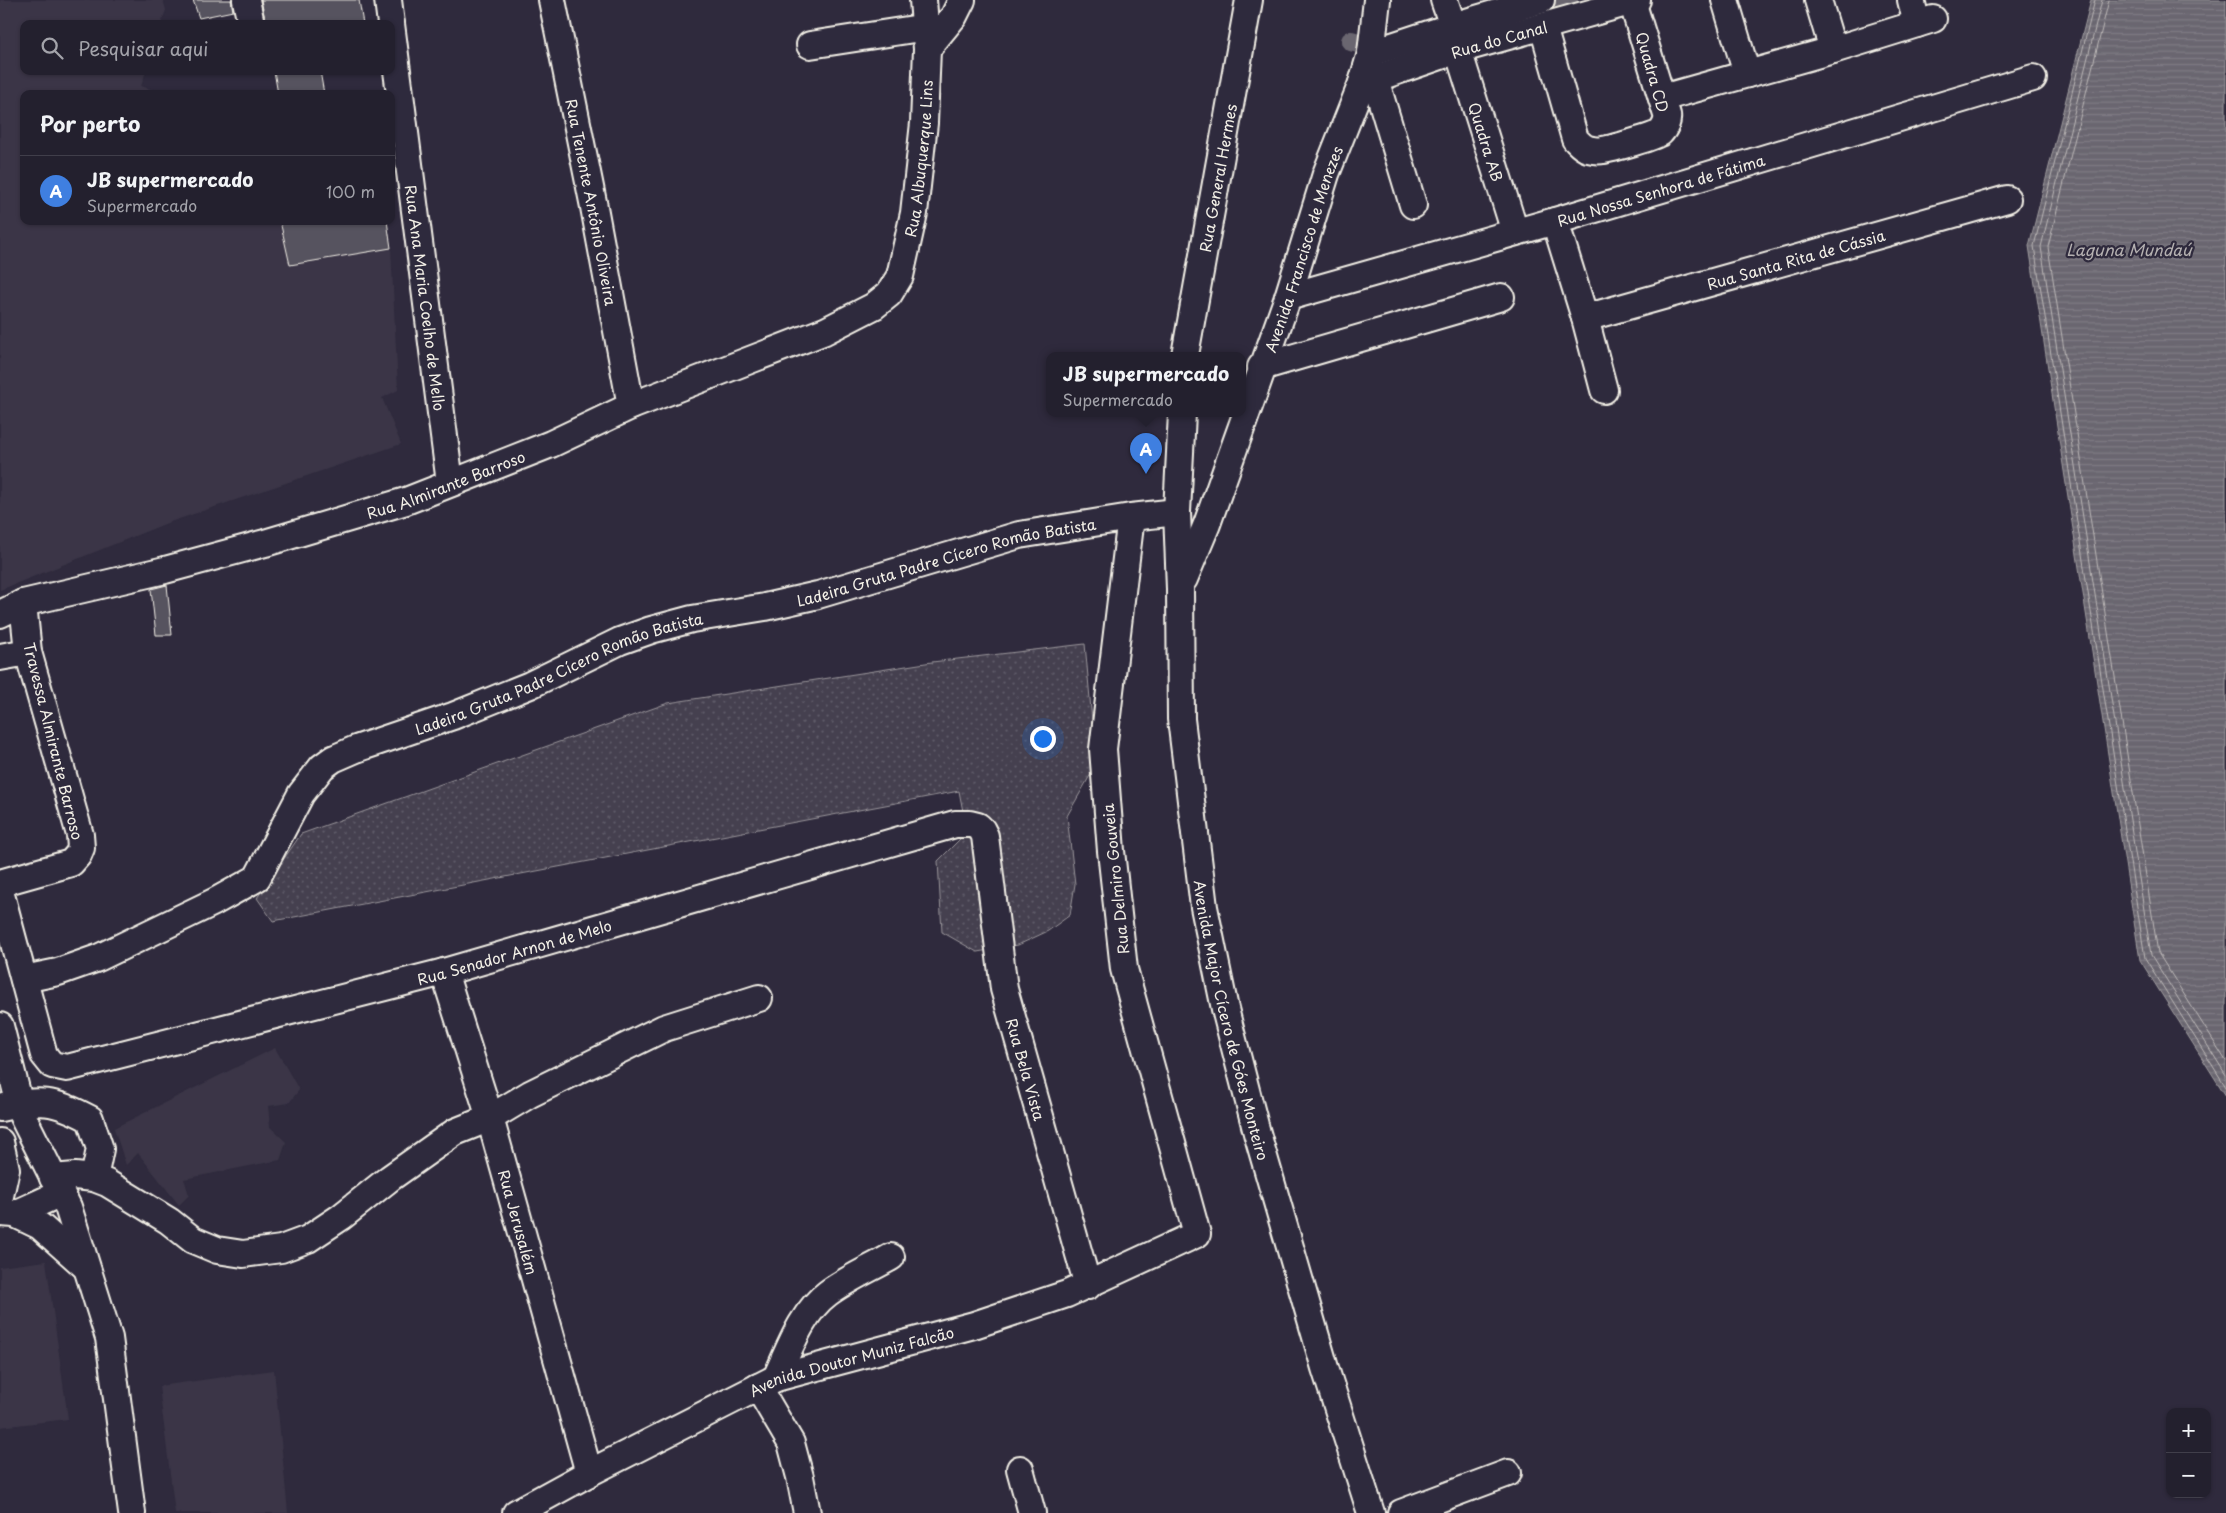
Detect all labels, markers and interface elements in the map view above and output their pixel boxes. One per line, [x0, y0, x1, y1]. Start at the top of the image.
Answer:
street label: Rua do Canal [1448, 14, 1550, 63]
search box [20, 20, 395, 75]
street label: Quadra CD [1631, 29, 1675, 115]
icon: search [38, 34, 66, 62]
text: Pesquisar aqui [78, 34, 208, 62]
street label: Rua Albuquerque Lins [898, 79, 937, 239]
street label: Rua Tenente Antônio Oliveira [561, 97, 624, 307]
street label: Quadra AB [1463, 99, 1510, 184]
street label: Rua General Hermes [1192, 102, 1242, 254]
text: Por perto [40, 107, 140, 139]
street label: Avenida Francisco de Menezes [1258, 142, 1348, 355]
street label: Rua Nossa Senhora de Fátima [1554, 147, 1768, 231]
text: JB supermercado [87, 165, 253, 193]
text: A [50, 179, 62, 203]
text: 100 m [326, 179, 375, 203]
street label: Rua Ana Maria Coelho de Mello [400, 183, 452, 412]
text: Supermercado [87, 193, 197, 217]
street label: Rua Santa Rita de Cássia [1704, 222, 1888, 295]
water label: Laguna Mundaú [2066, 237, 2193, 261]
popup [1046, 352, 1246, 417]
text: JB supermercado [1063, 359, 1229, 387]
text: Supermercado [1063, 387, 1173, 411]
pin: A [1130, 433, 1162, 474]
street label: Rua Almirante Barroso [364, 444, 528, 524]
street label: Ladeira Gruta Padre Cícero Romão Batista [794, 511, 1098, 611]
street label: Ladeira Gruta Padre Cícero Romão Batista [411, 606, 705, 740]
street label: Travessa Almirante Barroso [18, 640, 90, 842]
your location [1030, 726, 1056, 752]
street label: Rua Delmiro Gouveia [1096, 802, 1134, 955]
street label: Avenida Major Cícero de Góes Monteiro [1189, 879, 1276, 1163]
street label: Rua Senador Arnon de Melo [415, 913, 614, 990]
street label: Rua Bela Vista [1001, 1015, 1052, 1124]
street label: Rua Jerusalém [493, 1167, 545, 1277]
street label: Avenida Doutor Muniz Falcão [745, 1319, 956, 1402]
map controls [2166, 1408, 2211, 1498]
button: + [2166, 1408, 2211, 1453]
button: − [2166, 1453, 2211, 1498]

